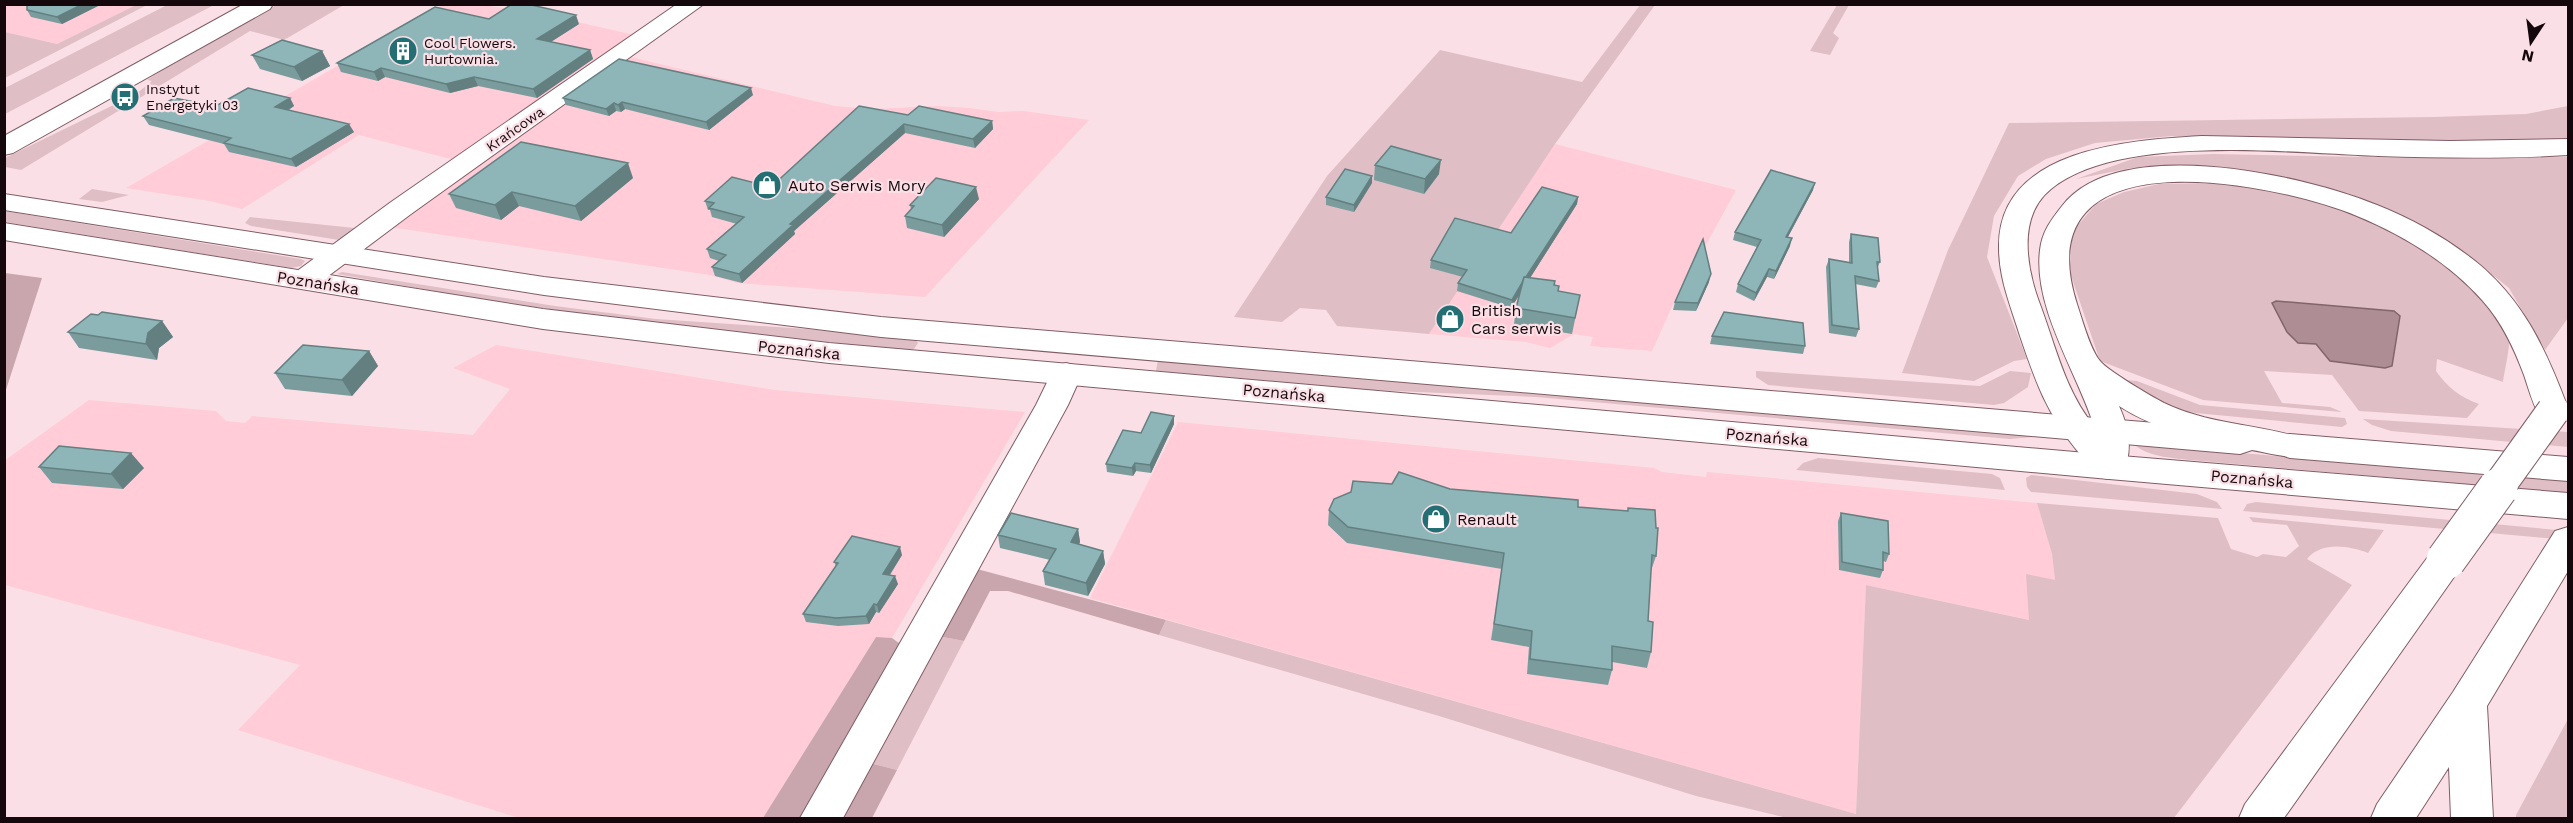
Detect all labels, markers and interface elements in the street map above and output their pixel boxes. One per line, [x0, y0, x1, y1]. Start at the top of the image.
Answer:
north arrow [2501, 12, 2561, 72]
building icon: Cool Flowers. Hurtownia. [387, 35, 419, 67]
place label: Cool Flowers. Hurtownia. [424, 35, 516, 67]
text: N [2520, 46, 2536, 67]
bus stop icon: Instytut Energetyki 03 [109, 81, 141, 113]
place label: Instytut Energetyki 03 [146, 81, 238, 113]
street label: Krańcowa [483, 103, 547, 155]
shop icon: Auto Serwis Mory [751, 169, 783, 201]
place label: Auto Serwis Mory [788, 176, 926, 195]
street label: Poznańska [276, 267, 360, 299]
place label: British Cars serwis [1471, 301, 1561, 338]
shop icon: British Cars serwis [1434, 303, 1466, 335]
street label: Poznańska [757, 336, 841, 364]
street label: Poznańska [1242, 380, 1326, 406]
street label: Poznańska [1725, 424, 1809, 450]
street label: Poznańska [2210, 466, 2294, 492]
shop icon: Renault [1420, 503, 1452, 535]
place label: Renault [1457, 510, 1517, 529]

